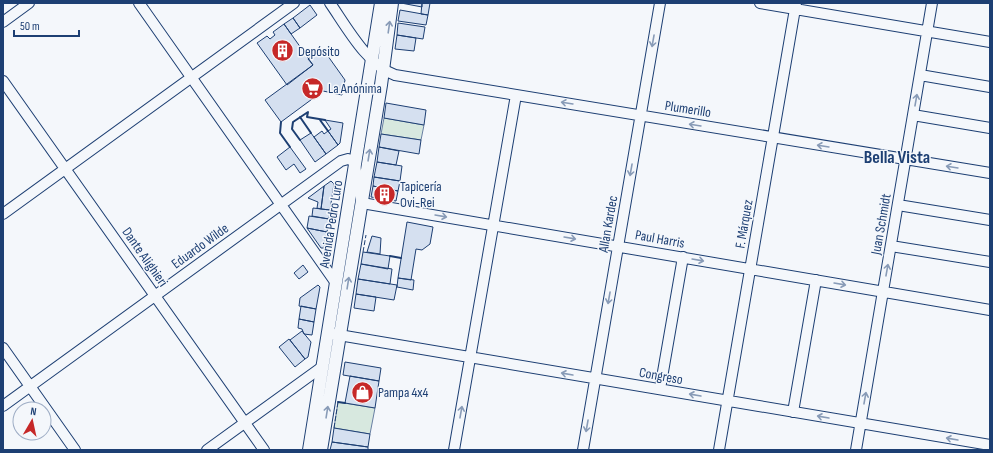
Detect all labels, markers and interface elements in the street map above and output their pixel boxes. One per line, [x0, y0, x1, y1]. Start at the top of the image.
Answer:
scale bar [14, 12, 79, 38]
text: 50 m [20, 19, 40, 34]
one-way arrow [385, 20, 393, 33]
one-way arrow [649, 35, 657, 48]
building icon: Depósito [270, 38, 296, 64]
place label: Depósito [298, 43, 340, 60]
supermarket icon: La Anónima [300, 75, 326, 101]
place label: La Anónima [328, 80, 382, 97]
one-way arrow [912, 94, 920, 107]
street label: Plumerillo [664, 97, 713, 121]
one-way arrow [561, 99, 574, 107]
one-way arrow [689, 120, 702, 128]
one-way arrow [817, 142, 830, 150]
district label: Bella Vista [864, 147, 930, 168]
one-way arrow [365, 149, 373, 162]
one-way arrow [627, 163, 635, 176]
one-way arrow [945, 163, 958, 171]
place label: Tapicería Ovi-Rei [400, 178, 442, 211]
street label: Avenida Pedro Luro [316, 179, 346, 270]
building icon: Tapicería Ovi-Rei [372, 181, 398, 207]
street label: Juan Schmidt [867, 192, 895, 257]
street label: Allan Kardec [594, 194, 621, 255]
street label: F. Márquez [731, 198, 757, 250]
one-way arrow [434, 212, 447, 220]
street label: Eduardo Wilde [168, 220, 232, 272]
street label: Dante Alighieri [118, 224, 172, 290]
street label: Paul Harris [634, 226, 686, 252]
one-way arrow [563, 234, 576, 242]
one-way arrow [691, 256, 704, 264]
one-way arrow [883, 264, 891, 277]
one-way arrow [344, 277, 352, 290]
one-way arrow [833, 280, 846, 288]
one-way arrow [605, 291, 613, 304]
street label: Congreso [638, 364, 684, 388]
one-way arrow [561, 370, 574, 378]
shop icon: Pampa 4x4 [349, 379, 375, 405]
place label: Pampa 4x4 [378, 384, 429, 401]
one-way arrow [689, 391, 702, 399]
one-way arrow [862, 392, 870, 405]
north arrow [12, 401, 52, 441]
text: N [30, 405, 38, 419]
one-way arrow [323, 405, 331, 418]
one-way arrow [457, 405, 465, 418]
one-way arrow [817, 413, 830, 421]
one-way arrow [583, 419, 591, 432]
one-way arrow [945, 435, 958, 443]

